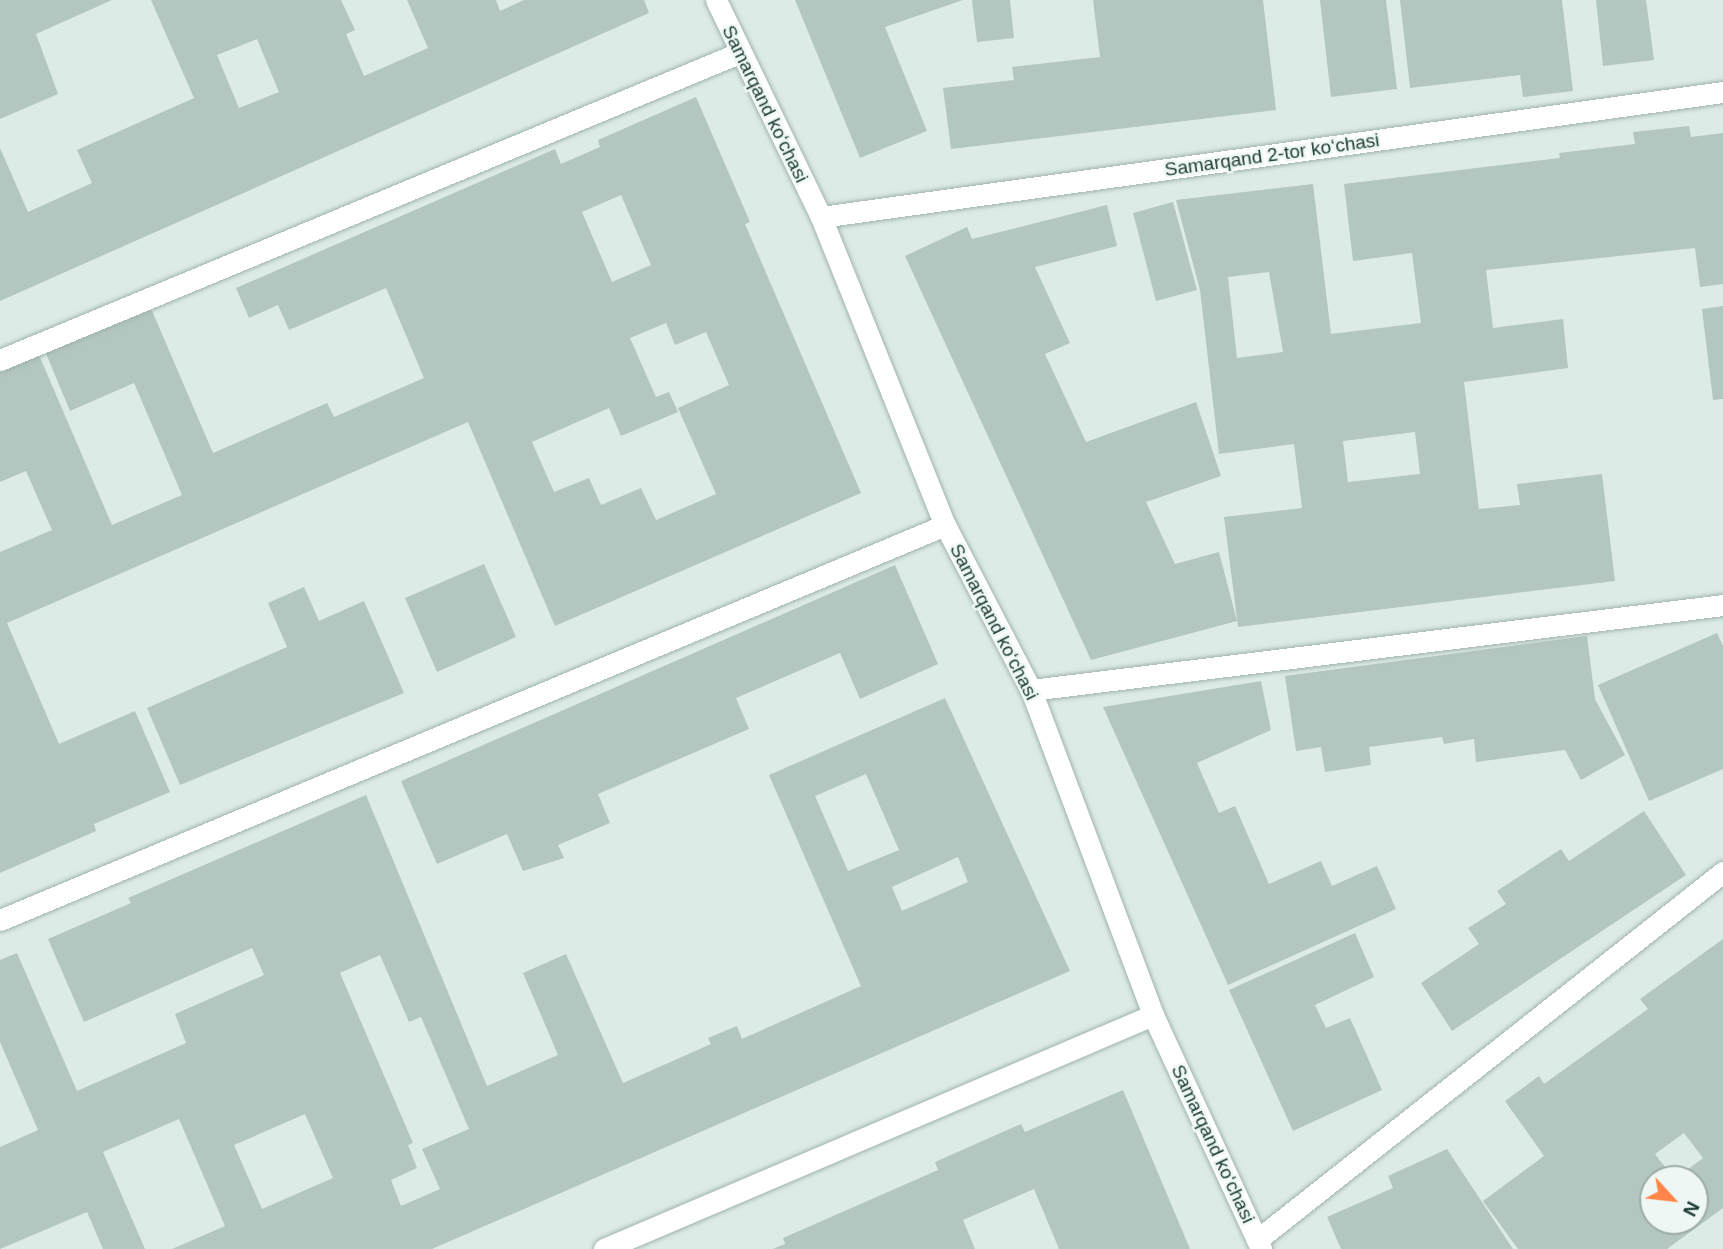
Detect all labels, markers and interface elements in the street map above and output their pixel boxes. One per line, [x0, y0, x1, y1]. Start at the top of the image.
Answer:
street label: Samarqand ko‘chasi [717, 22, 813, 186]
street label: Samarqand 2-tor koʻchasi [1163, 129, 1381, 181]
street label: Samarqand ko‘chasi [945, 540, 1043, 704]
street label: Samarqand ko‘chasi [1166, 1061, 1260, 1227]
north arrow [1639, 1165, 1709, 1235]
text: N [1679, 1198, 1704, 1220]

